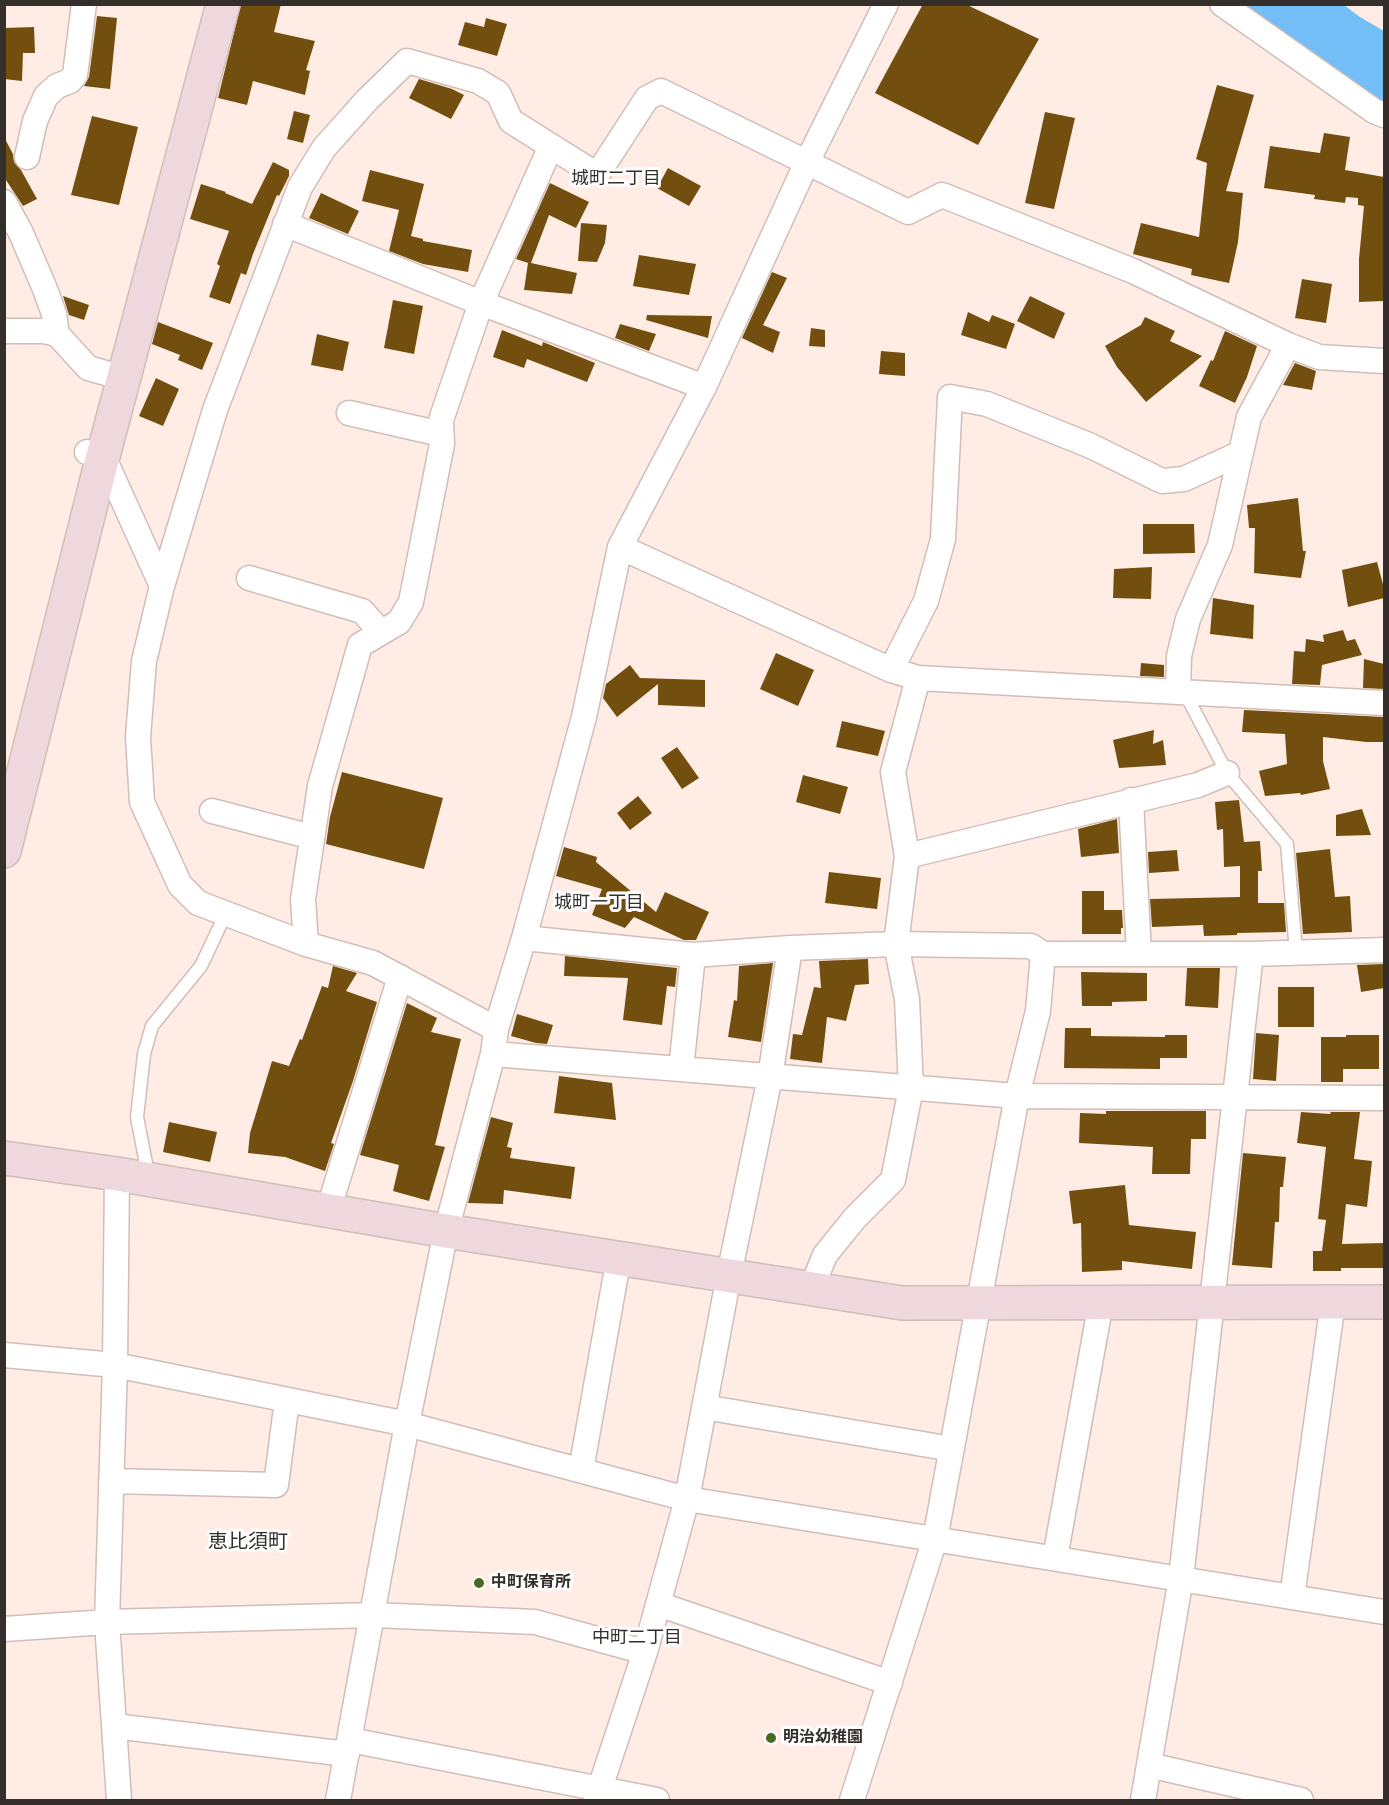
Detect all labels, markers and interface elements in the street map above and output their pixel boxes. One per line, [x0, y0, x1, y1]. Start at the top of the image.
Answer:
district label: 城町二丁目 [571, 169, 661, 191]
district label: 城町一丁目 [554, 893, 644, 915]
district label: 恵比須町 [208, 1531, 288, 1555]
place label: 中町保育所 [491, 1573, 571, 1593]
marker: 中町保育所 [472, 1576, 486, 1590]
district label: 中町二丁目 [592, 1628, 682, 1650]
place label: 明治幼稚園 [783, 1728, 863, 1748]
marker: 明治幼稚園 [764, 1731, 778, 1745]

